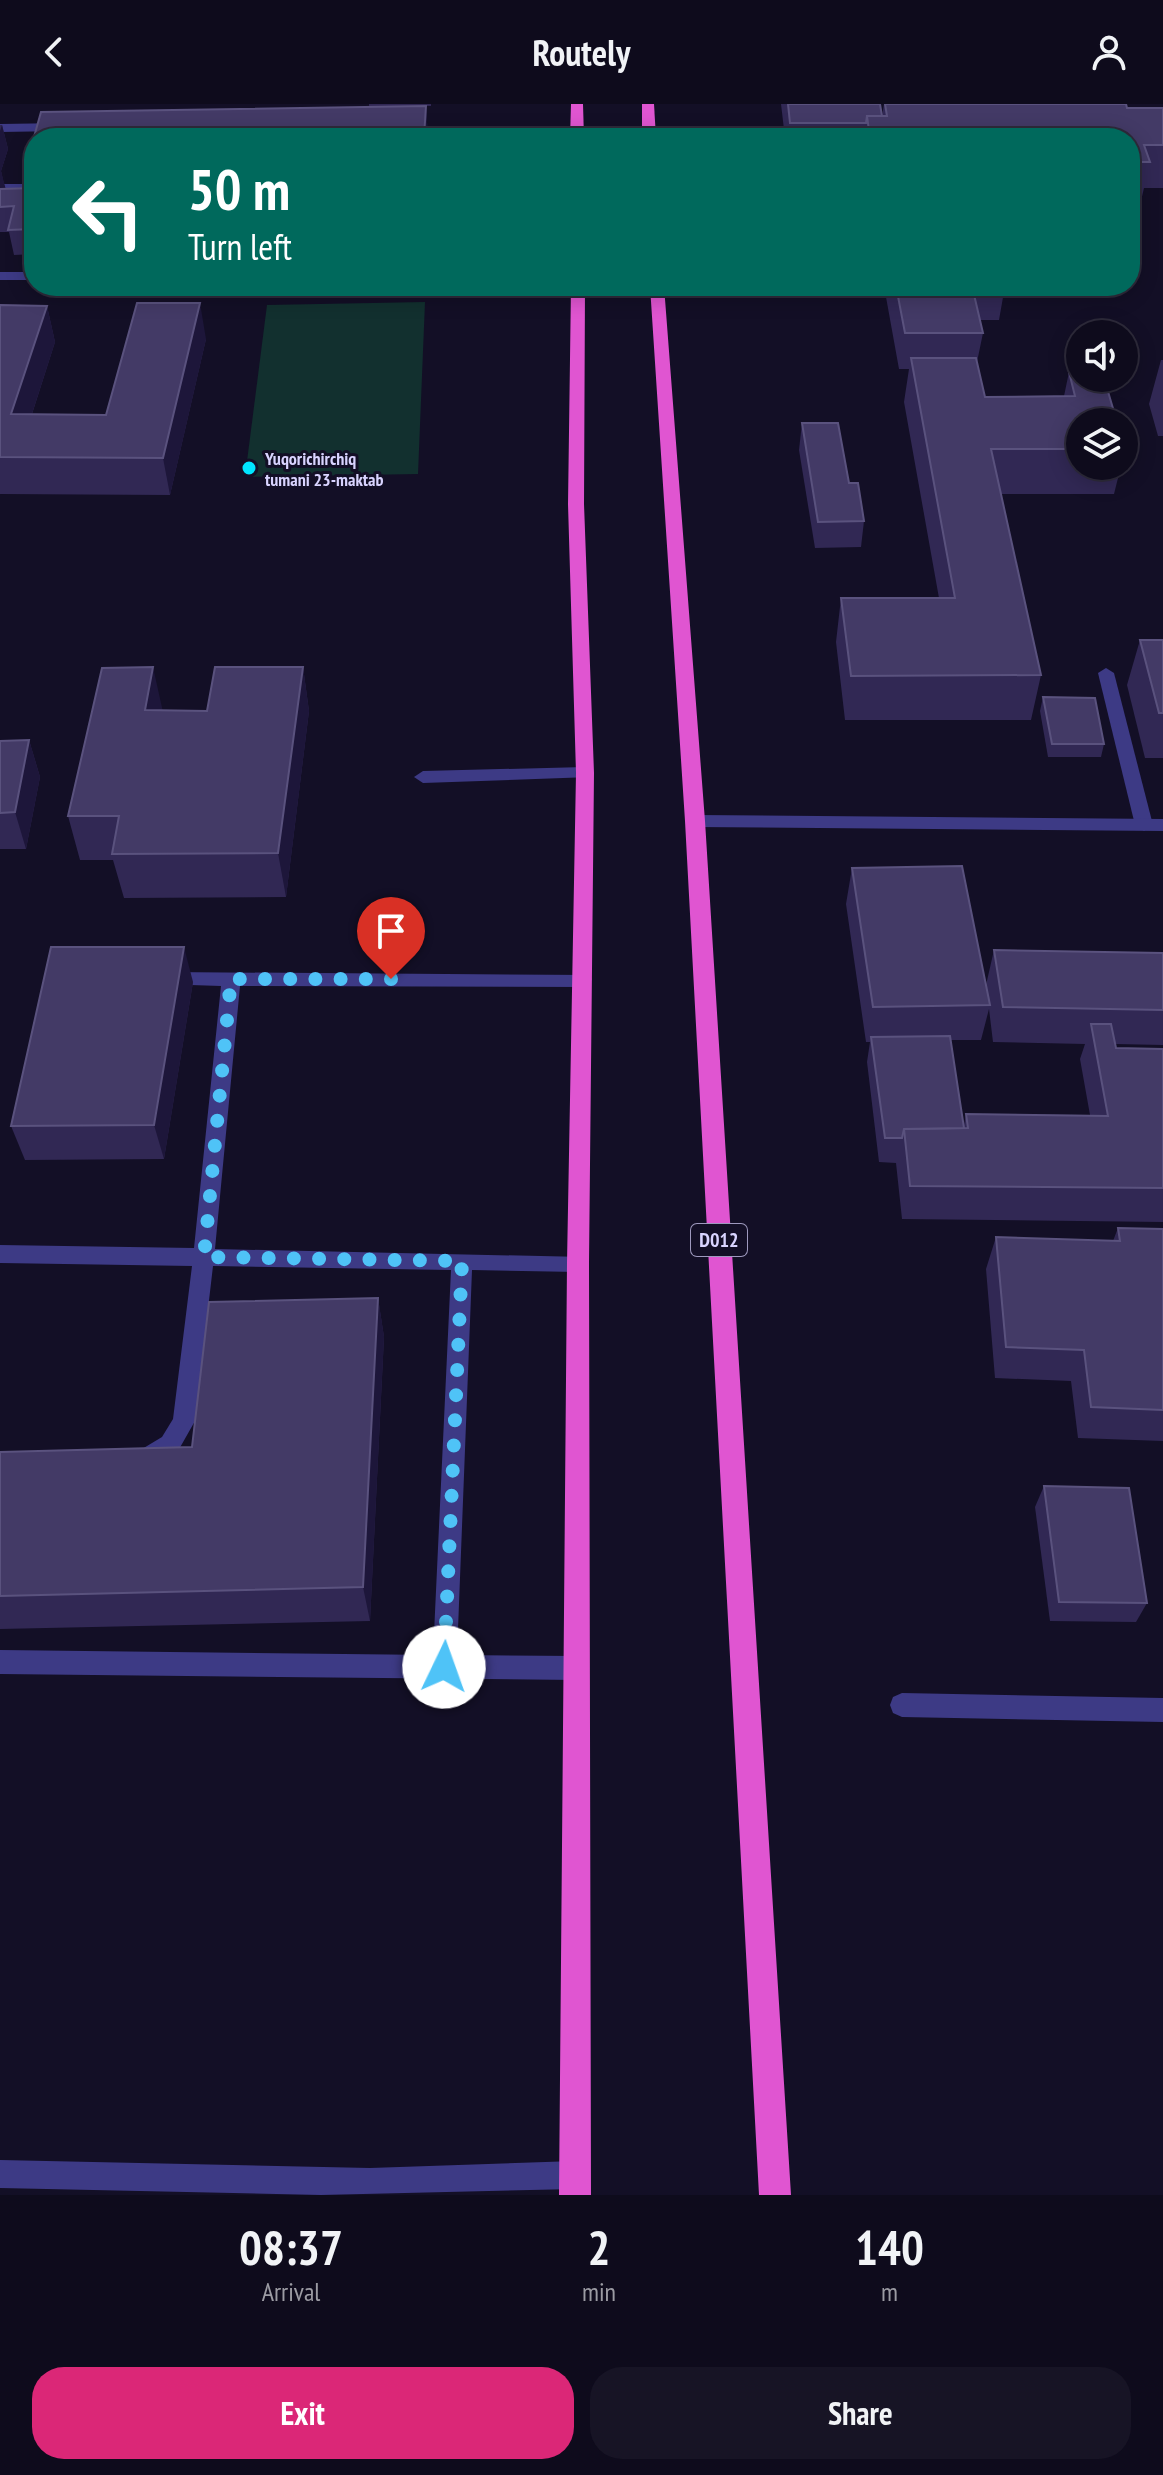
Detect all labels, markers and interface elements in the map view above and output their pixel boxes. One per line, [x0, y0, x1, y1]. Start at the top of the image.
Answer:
text: Routely [533, 29, 630, 76]
icon: back [32, 30, 76, 74]
icon: person [1087, 30, 1131, 74]
text: 50 m [188, 153, 290, 225]
icon: left [56, 160, 160, 264]
text: Turn left [188, 223, 292, 270]
map controls [1066, 320, 1138, 480]
button: sound [1066, 320, 1138, 392]
button: layers [1066, 408, 1138, 480]
place label: Yuqorichirchiq tumani 23-maktab [264, 447, 383, 491]
marker: Yuqorichirchiq tumani 23-maktab [240, 459, 258, 477]
pin [357, 897, 425, 979]
icon: arrive [369, 909, 413, 953]
road number: D012 [691, 1224, 747, 1256]
position arrow [402, 1625, 486, 1709]
text: 08:37 [239, 2216, 343, 2278]
text: 2 [588, 2216, 610, 2278]
text: 140 [855, 2216, 924, 2278]
text: Arrival [262, 2275, 320, 2308]
text: min [582, 2275, 616, 2308]
text: m [881, 2275, 898, 2308]
button: Exit [32, 2367, 574, 2459]
button: Share [590, 2367, 1131, 2459]

